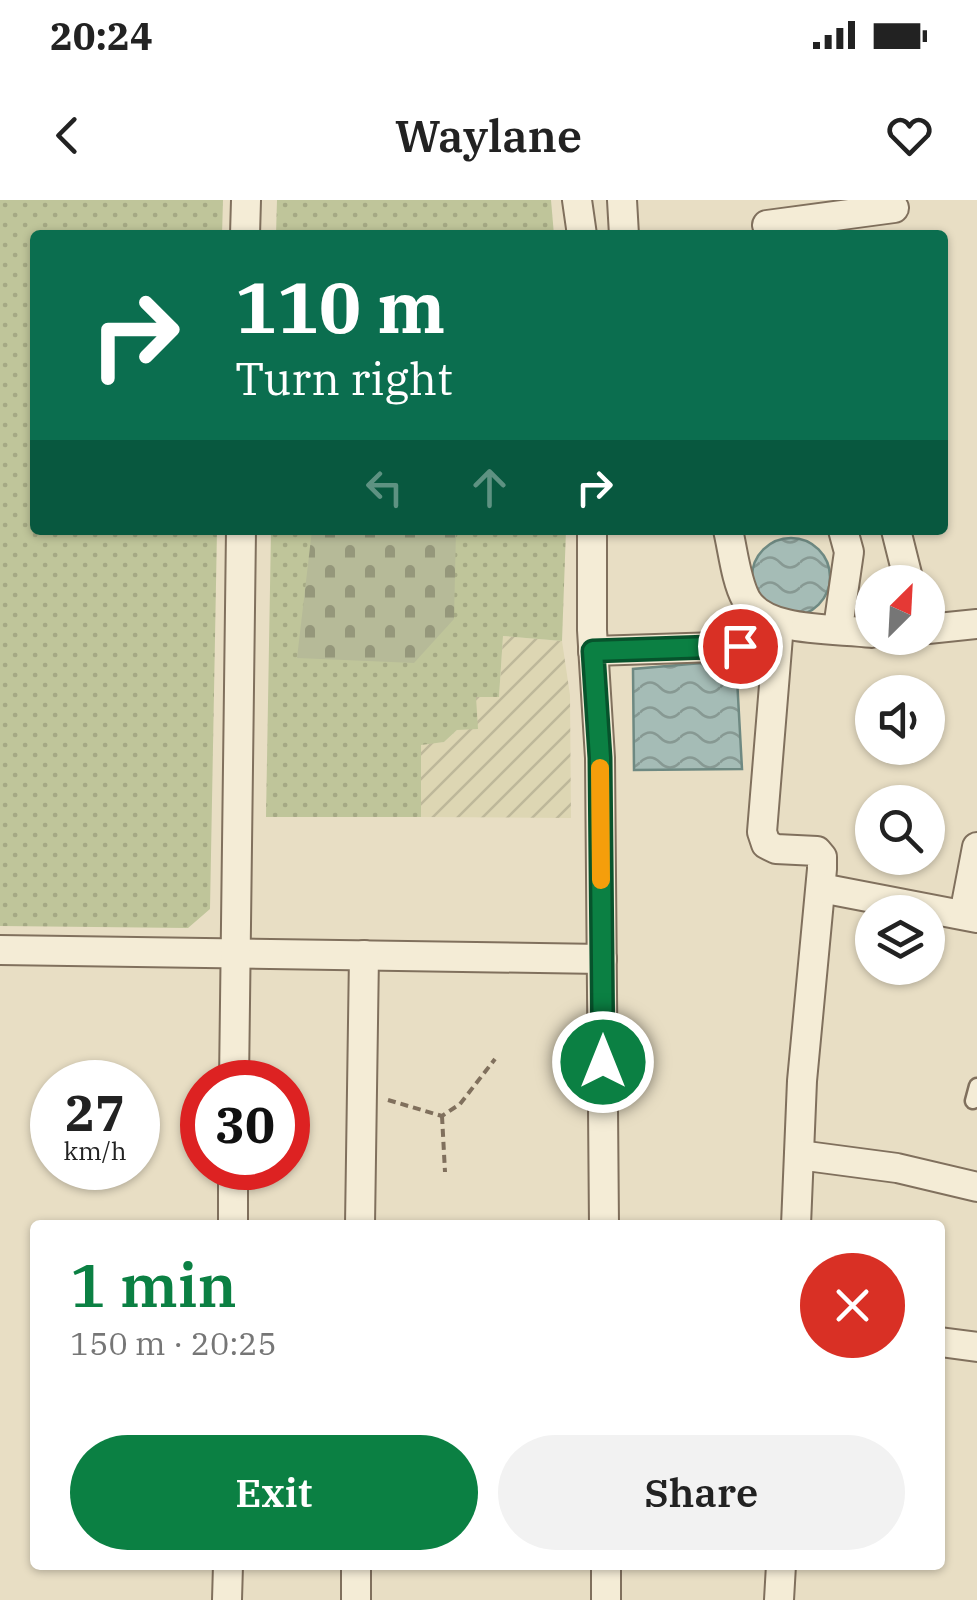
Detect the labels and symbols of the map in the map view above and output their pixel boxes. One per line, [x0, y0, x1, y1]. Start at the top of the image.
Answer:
north arrow [855, 565, 945, 655]
pin [698, 604, 783, 689]
position arrow [551, 1010, 655, 1114]
speed limit sign: 30 [180, 1060, 310, 1190]

